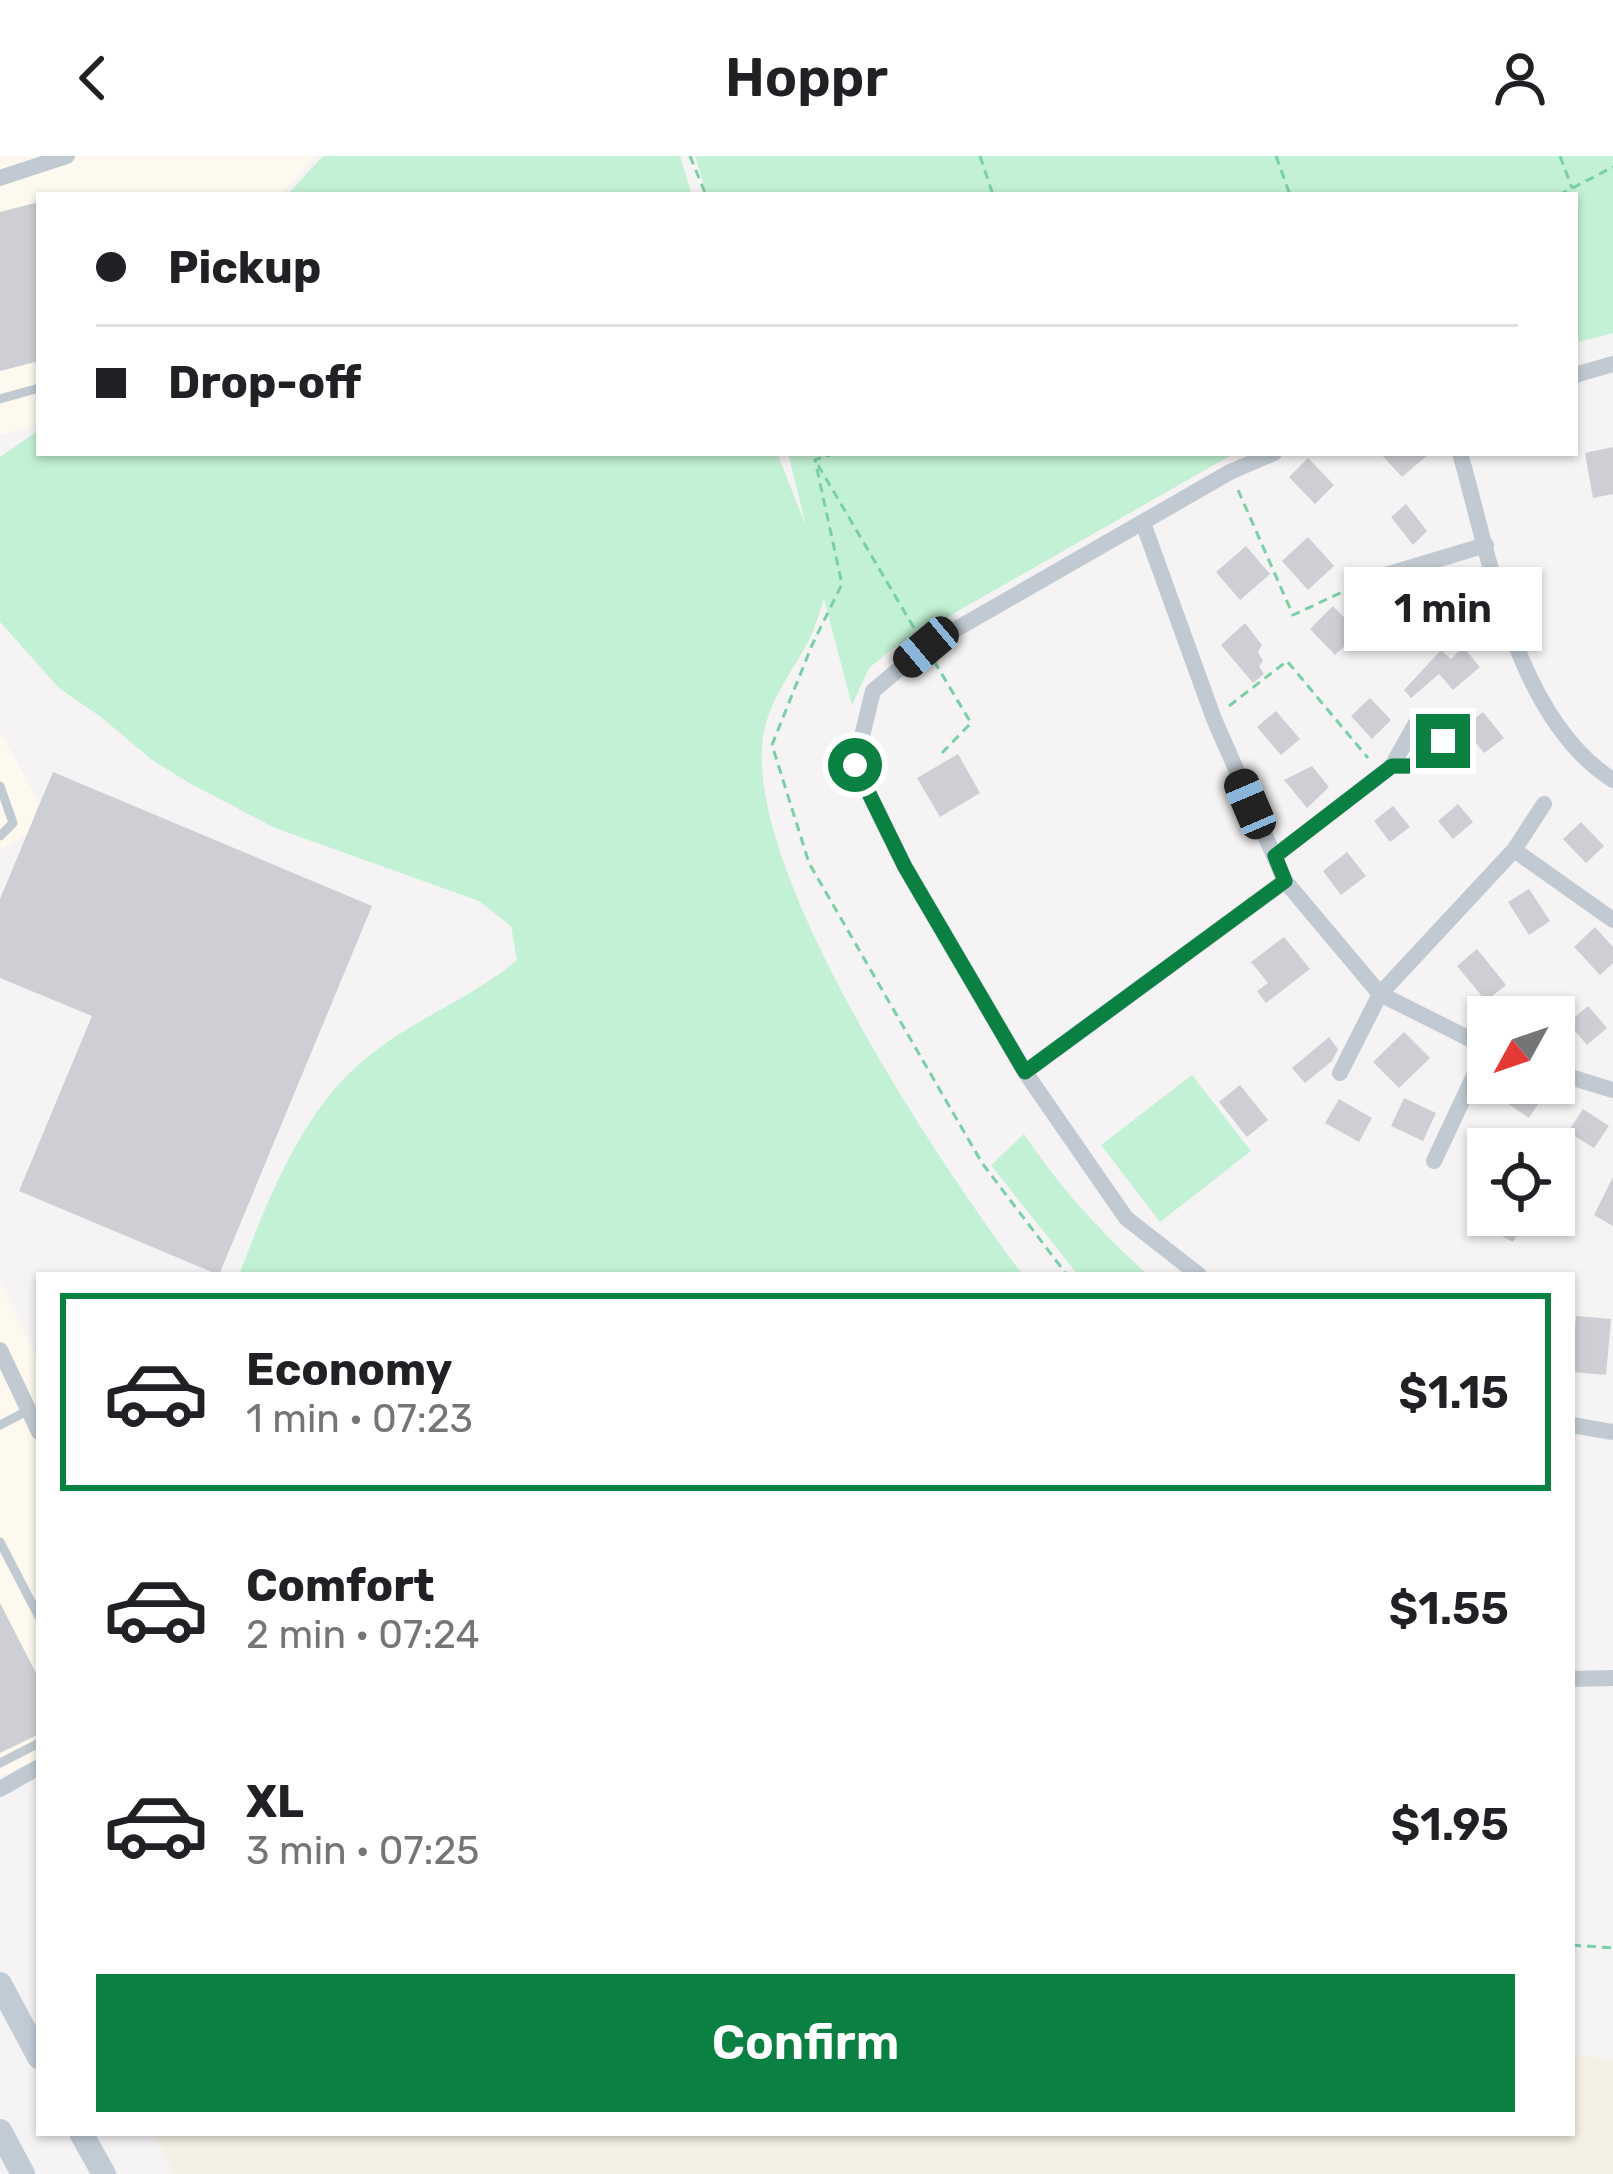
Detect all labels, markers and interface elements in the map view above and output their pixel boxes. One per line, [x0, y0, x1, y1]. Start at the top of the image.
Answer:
icon: back [60, 45, 126, 111]
icon: person [1487, 45, 1553, 111]
text: Hoppr [725, 46, 888, 110]
text: Pickup [168, 241, 321, 294]
text: Drop-off [168, 356, 361, 409]
callout: 1 min [1344, 567, 1542, 651]
text: 1 min [1394, 586, 1492, 632]
car [887, 610, 965, 684]
route end [1416, 714, 1470, 768]
route start [828, 738, 882, 792]
car [1219, 764, 1281, 844]
north arrow [1467, 996, 1575, 1104]
map controls [1467, 996, 1575, 1236]
button: locate [1467, 1128, 1575, 1236]
icon: car [102, 1338, 210, 1446]
text: Economy [246, 1343, 452, 1396]
text: $1.15 [1398, 1366, 1509, 1419]
text: 1 min · 07:23 [246, 1396, 473, 1442]
icon: car [102, 1554, 210, 1662]
text: Comfort [246, 1559, 435, 1612]
text: $1.55 [1389, 1582, 1509, 1635]
text: 2 min · 07:24 [246, 1612, 480, 1658]
icon: car [102, 1770, 210, 1878]
text: XL [246, 1775, 304, 1828]
text: $1.95 [1391, 1798, 1509, 1851]
text: 3 min · 07:25 [246, 1828, 480, 1874]
button: Confirm [96, 1974, 1515, 2112]

